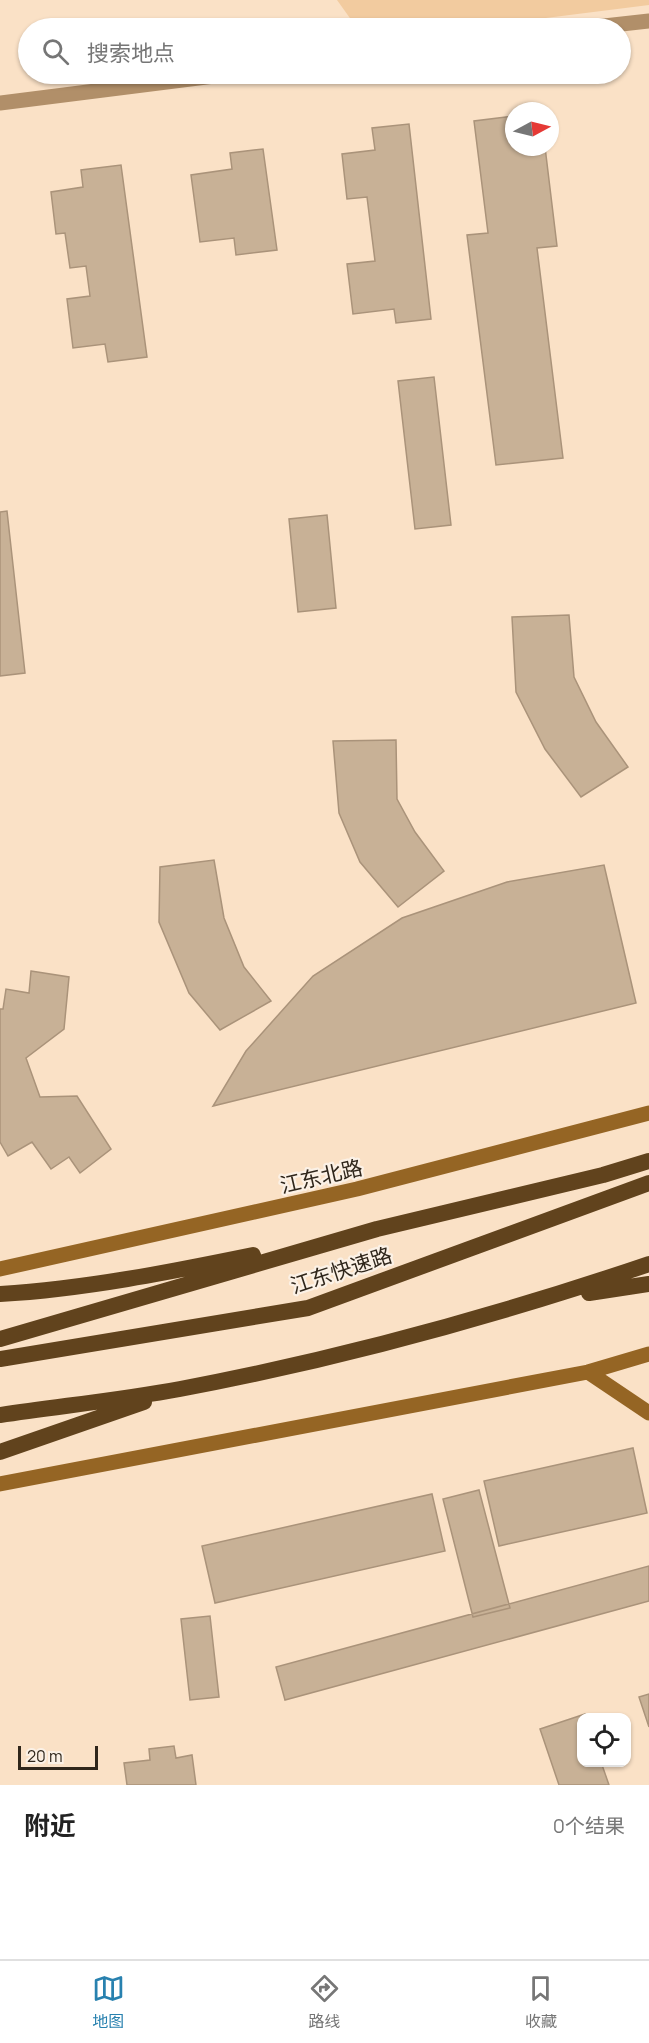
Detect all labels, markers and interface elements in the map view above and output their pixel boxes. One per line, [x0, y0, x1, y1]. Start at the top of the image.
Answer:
search box [18, 18, 631, 84]
icon: search [39, 35, 72, 68]
text: 搜索地点 [87, 38, 175, 68]
north arrow [505, 102, 559, 156]
street label: 江东北路 [277, 1153, 365, 1199]
street label: 江东快速路 [287, 1240, 395, 1300]
map controls [577, 1713, 631, 1767]
button: locate [577, 1713, 631, 1767]
scale bar [18, 1743, 98, 1770]
text: 20 m [27, 1745, 63, 1767]
text: 附近 [24, 1807, 76, 1843]
text: 0个结果 [553, 1812, 625, 1839]
tab: 地图 [92, 1972, 125, 2032]
tab: 路线 [308, 1972, 341, 2032]
tab: 收藏 [524, 1972, 557, 2032]

